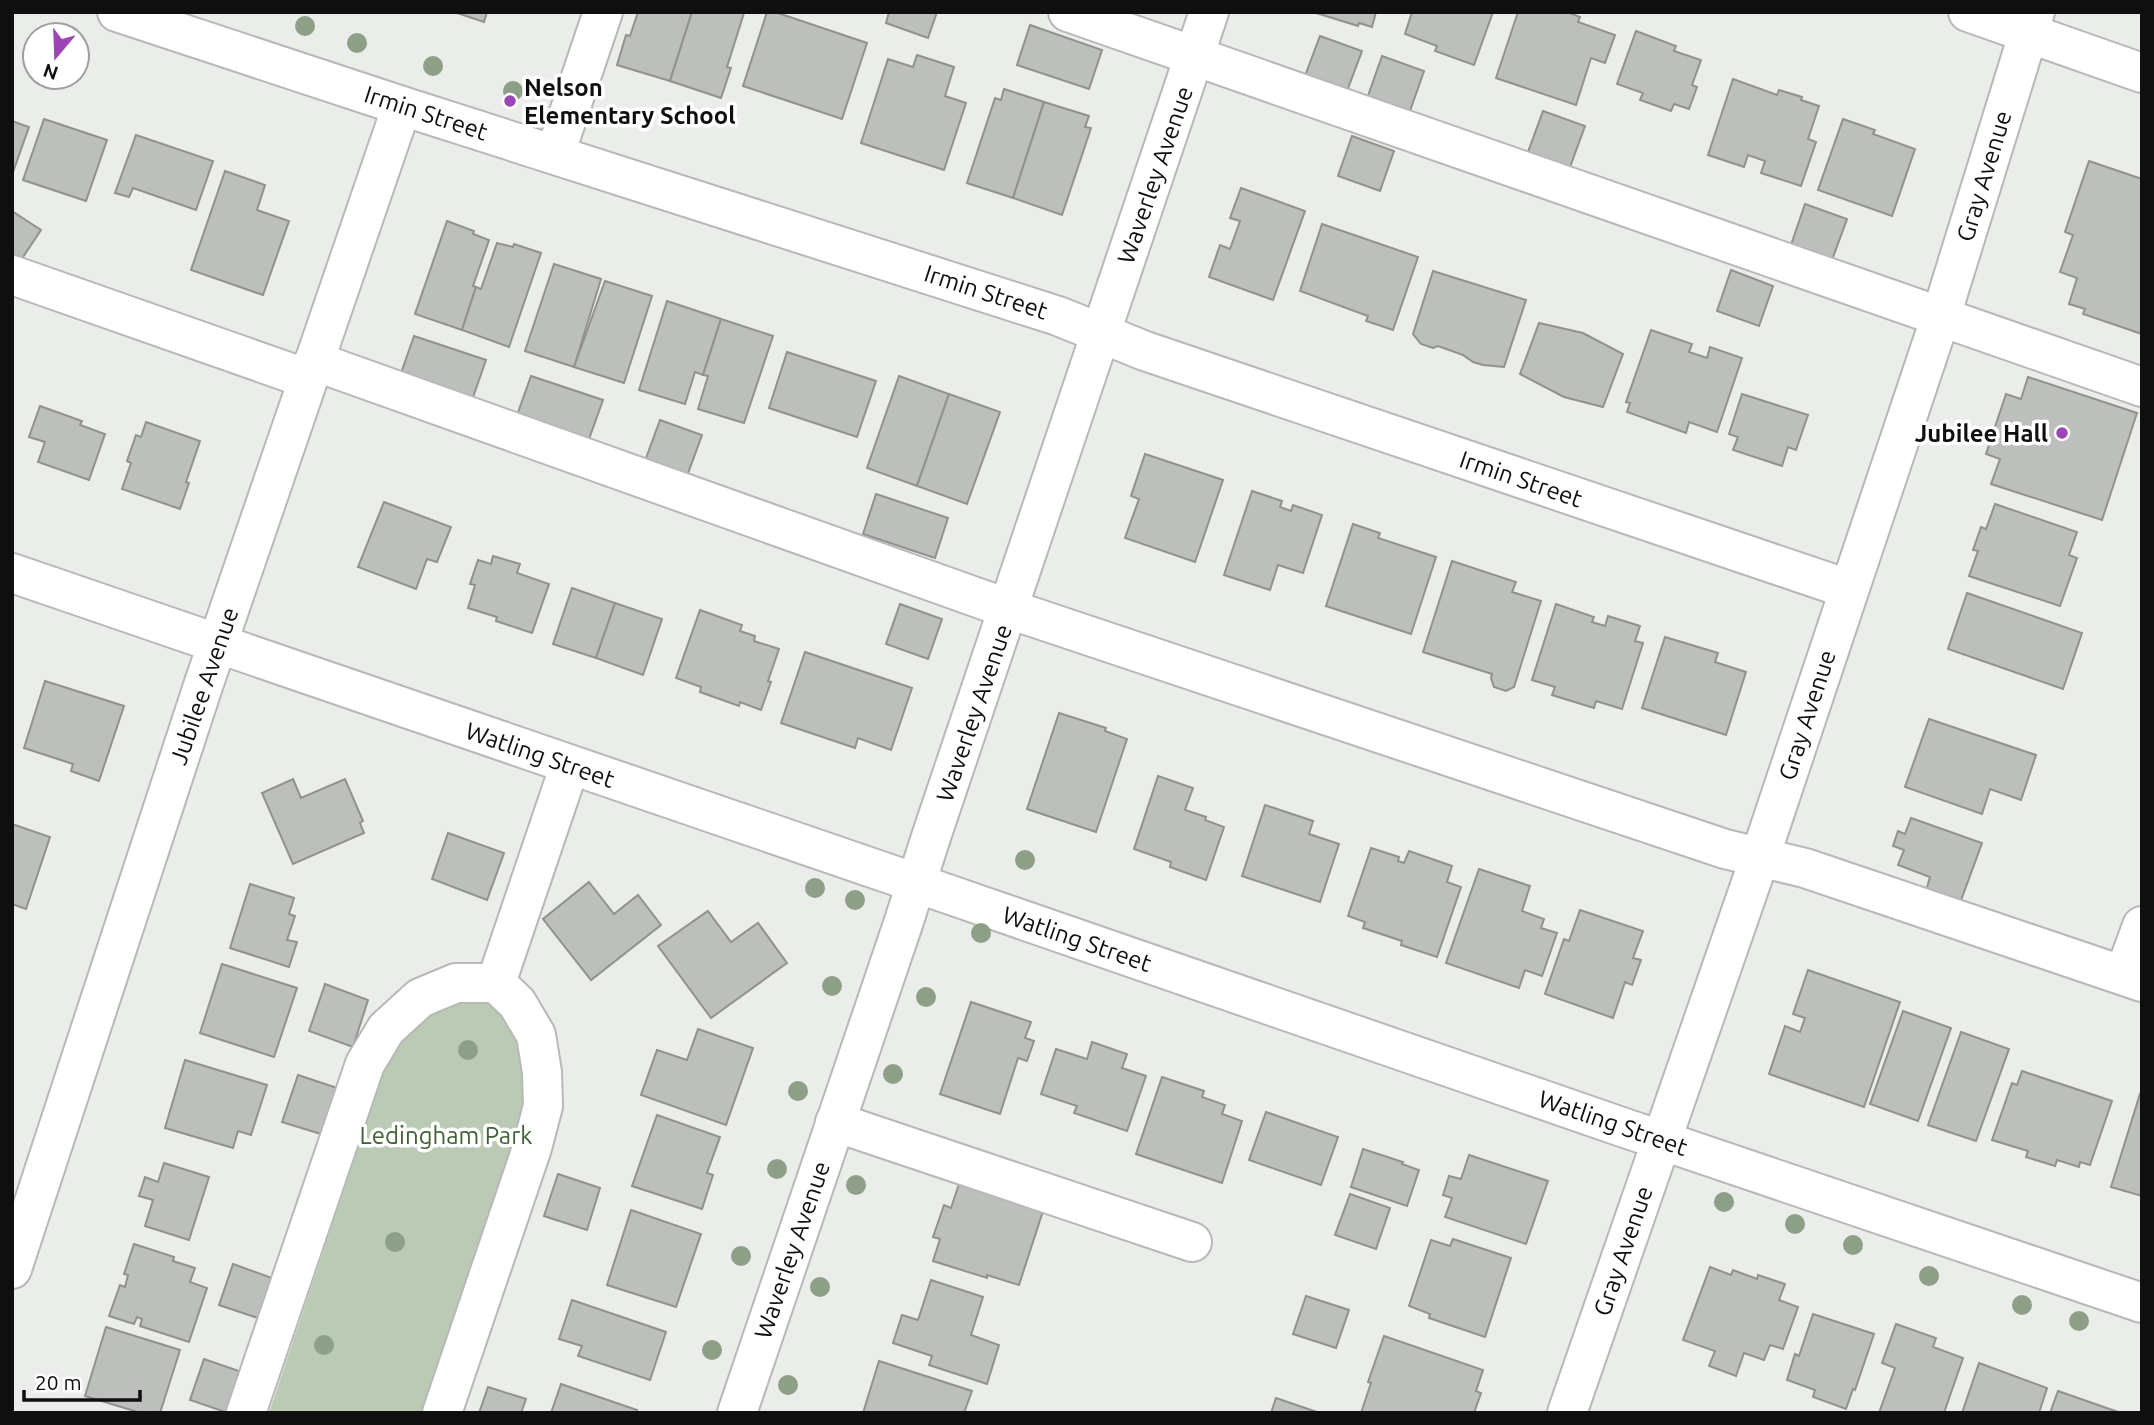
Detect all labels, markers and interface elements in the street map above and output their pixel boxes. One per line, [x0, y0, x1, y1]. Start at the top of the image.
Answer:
north arrow [21, 21, 91, 91]
text: N [40, 59, 61, 85]
place label: Nelson Elementary School [524, 74, 736, 129]
street label: Irmin Street [361, 80, 492, 146]
street label: Waverley Avenue [1112, 83, 1198, 267]
marker: Nelson Elementary School [502, 93, 518, 109]
street label: Gray Avenue [1951, 107, 2017, 245]
street label: Irmin Street [921, 259, 1052, 325]
place label: Jubilee Hall [1915, 420, 2048, 447]
marker: Jubilee Hall [2054, 425, 2070, 441]
street label: Irmin Street [1456, 445, 1586, 513]
street label: Jubilee Avenue [164, 604, 244, 768]
street label: Waverley Avenue [931, 621, 1017, 805]
street label: Gray Avenue [1773, 647, 1841, 783]
street label: Watling Street [462, 717, 618, 793]
street label: Watling Street [999, 901, 1155, 977]
street label: Watling Street [1535, 1085, 1691, 1161]
park label: Ledingham Park [360, 1122, 532, 1149]
street label: Waverley Avenue [749, 1158, 835, 1342]
street label: Gray Avenue [1588, 1183, 1658, 1319]
scale bar [24, 1358, 140, 1402]
text: 20 m [35, 1370, 82, 1394]

